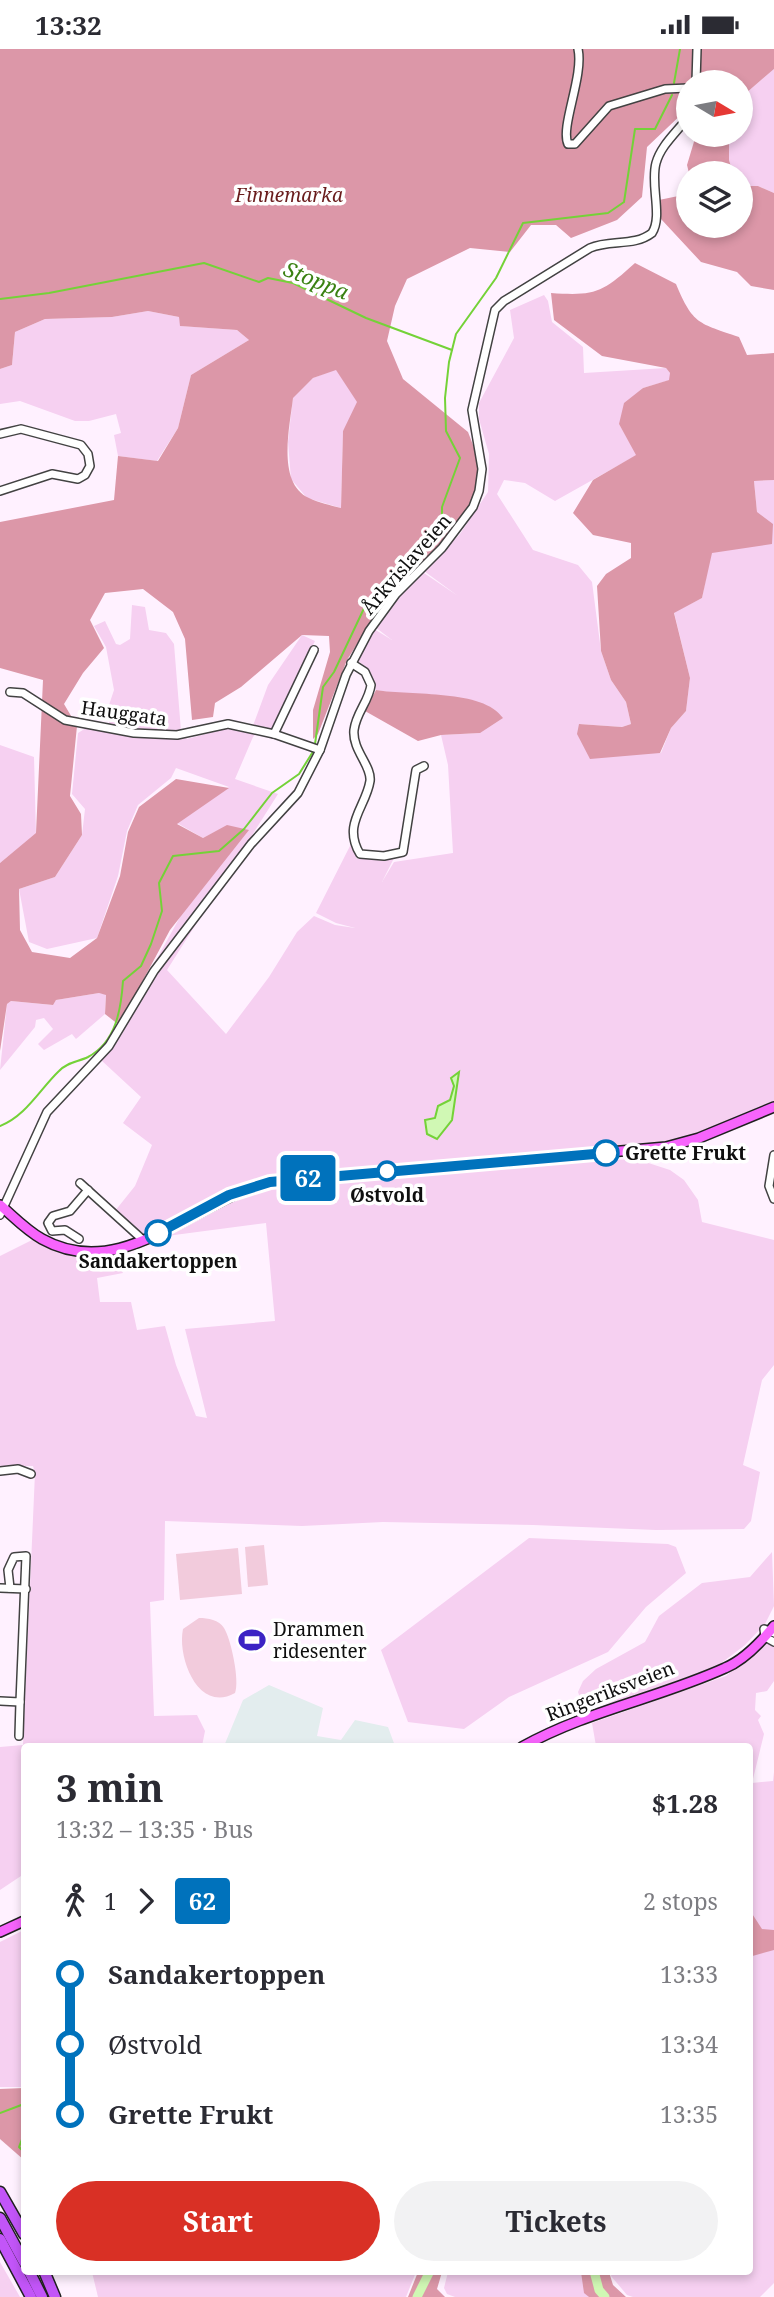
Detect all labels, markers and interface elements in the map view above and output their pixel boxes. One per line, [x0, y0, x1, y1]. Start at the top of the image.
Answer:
text: 13:32 [35, 7, 102, 43]
north arrow [676, 70, 752, 147]
map controls [676, 70, 753, 238]
button: layers [676, 161, 753, 238]
park label: Finnemarka [234, 182, 343, 208]
water label: Stoppa [280, 254, 354, 306]
street label: Årkvislaveien [355, 508, 457, 620]
street label: Hauggata [79, 694, 169, 732]
marker: Grette Frukt [593, 1140, 619, 1166]
place label: Grette Frukt [625, 1140, 746, 1166]
line badge: 62 [276, 1155, 340, 1201]
text: 62 [294, 1161, 322, 1194]
marker: Østvold [377, 1161, 397, 1181]
place label: Østvold [350, 1182, 425, 1208]
marker: Sandakertoppen [145, 1220, 171, 1246]
place label: Sandakertoppen [79, 1248, 238, 1274]
place label: Drammen ridesenter [273, 1616, 367, 1664]
sports icon: Drammen ridesenter [237, 1625, 267, 1655]
street label: Ringeriksveien [542, 1655, 678, 1727]
text: 3 min [56, 1761, 164, 1813]
text: $1.28 [652, 1785, 718, 1821]
text: 13:32 – 13:35 · Bus [56, 1813, 253, 1845]
icon: walk [56, 1882, 94, 1920]
icon: forward [127, 1882, 165, 1920]
text: 62 [189, 1884, 216, 1917]
text: 1 [104, 1885, 117, 1917]
text: 2 stops [643, 1885, 718, 1917]
text: Sandakertoppen [108, 1956, 325, 1992]
text: 13:33 [660, 1958, 718, 1990]
text: Østvold [108, 2026, 202, 2062]
text: 13:34 [660, 2028, 718, 2060]
text: Grette Frukt [108, 2096, 273, 2132]
text: 13:35 [660, 2098, 718, 2130]
button: Start [56, 2181, 380, 2261]
button: Tickets [394, 2181, 718, 2261]

